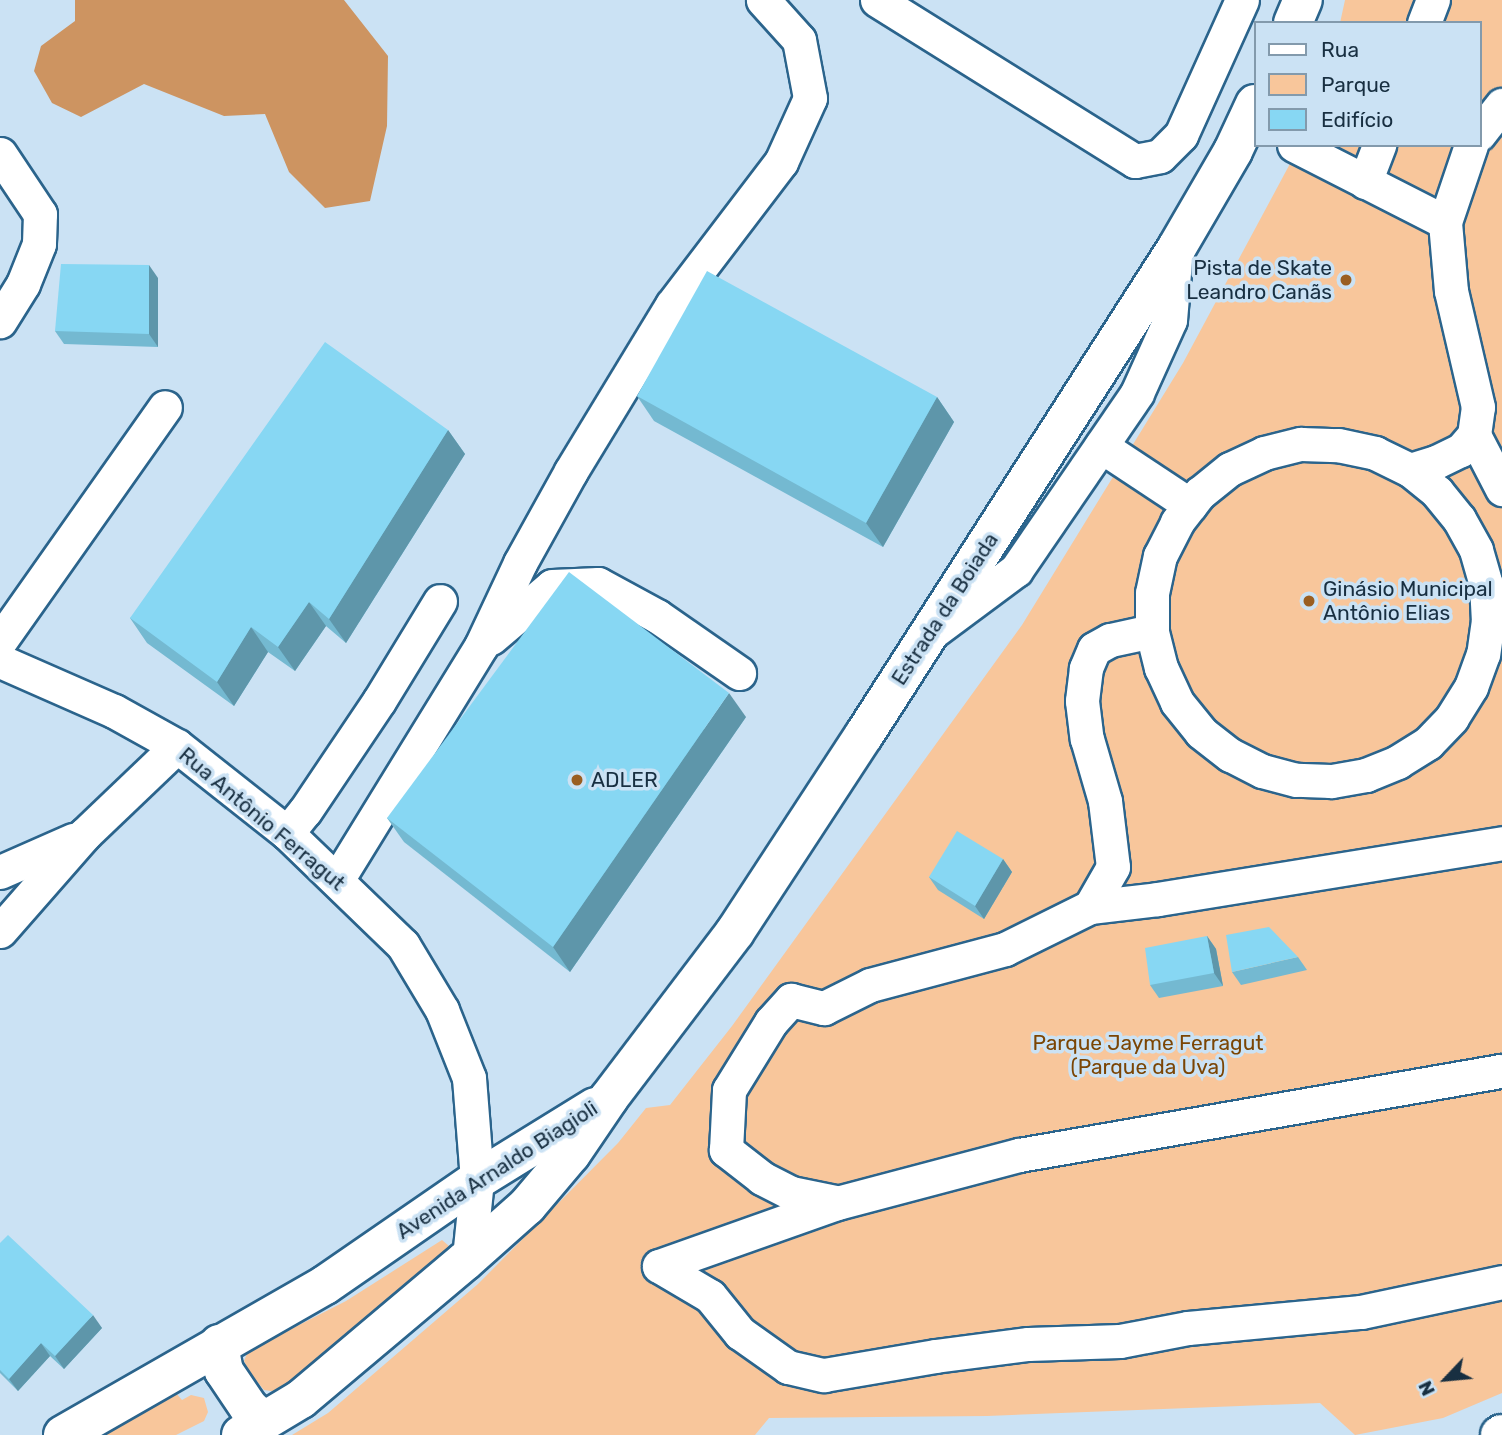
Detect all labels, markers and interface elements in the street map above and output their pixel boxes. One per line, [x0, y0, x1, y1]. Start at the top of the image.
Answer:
legend [1254, 21, 1481, 147]
text: Rua [1321, 37, 1359, 62]
text: Parque [1321, 72, 1391, 97]
text: Edifício [1321, 107, 1393, 132]
place label: Pista de Skate Leandro Canãs [1186, 255, 1332, 305]
marker: Pista de Skate Leandro Canãs [1338, 272, 1354, 288]
street label: Estrada da Boiada [886, 528, 1004, 690]
place label: Ginásio Municipal Antônio Elias [1323, 576, 1493, 626]
marker: Ginásio Municipal Antônio Elias [1301, 593, 1317, 609]
street label: Rua Antônio Ferragut [174, 742, 350, 896]
place label: ADLER [591, 767, 658, 793]
marker: ADLER [569, 772, 585, 788]
park label: Parque Jayme Ferragut (Parque da Uva) [1033, 1030, 1263, 1080]
street label: Avenida Arnaldo Biagioli [392, 1095, 602, 1245]
north arrow [1411, 1344, 1481, 1414]
text: N [1413, 1377, 1440, 1400]

